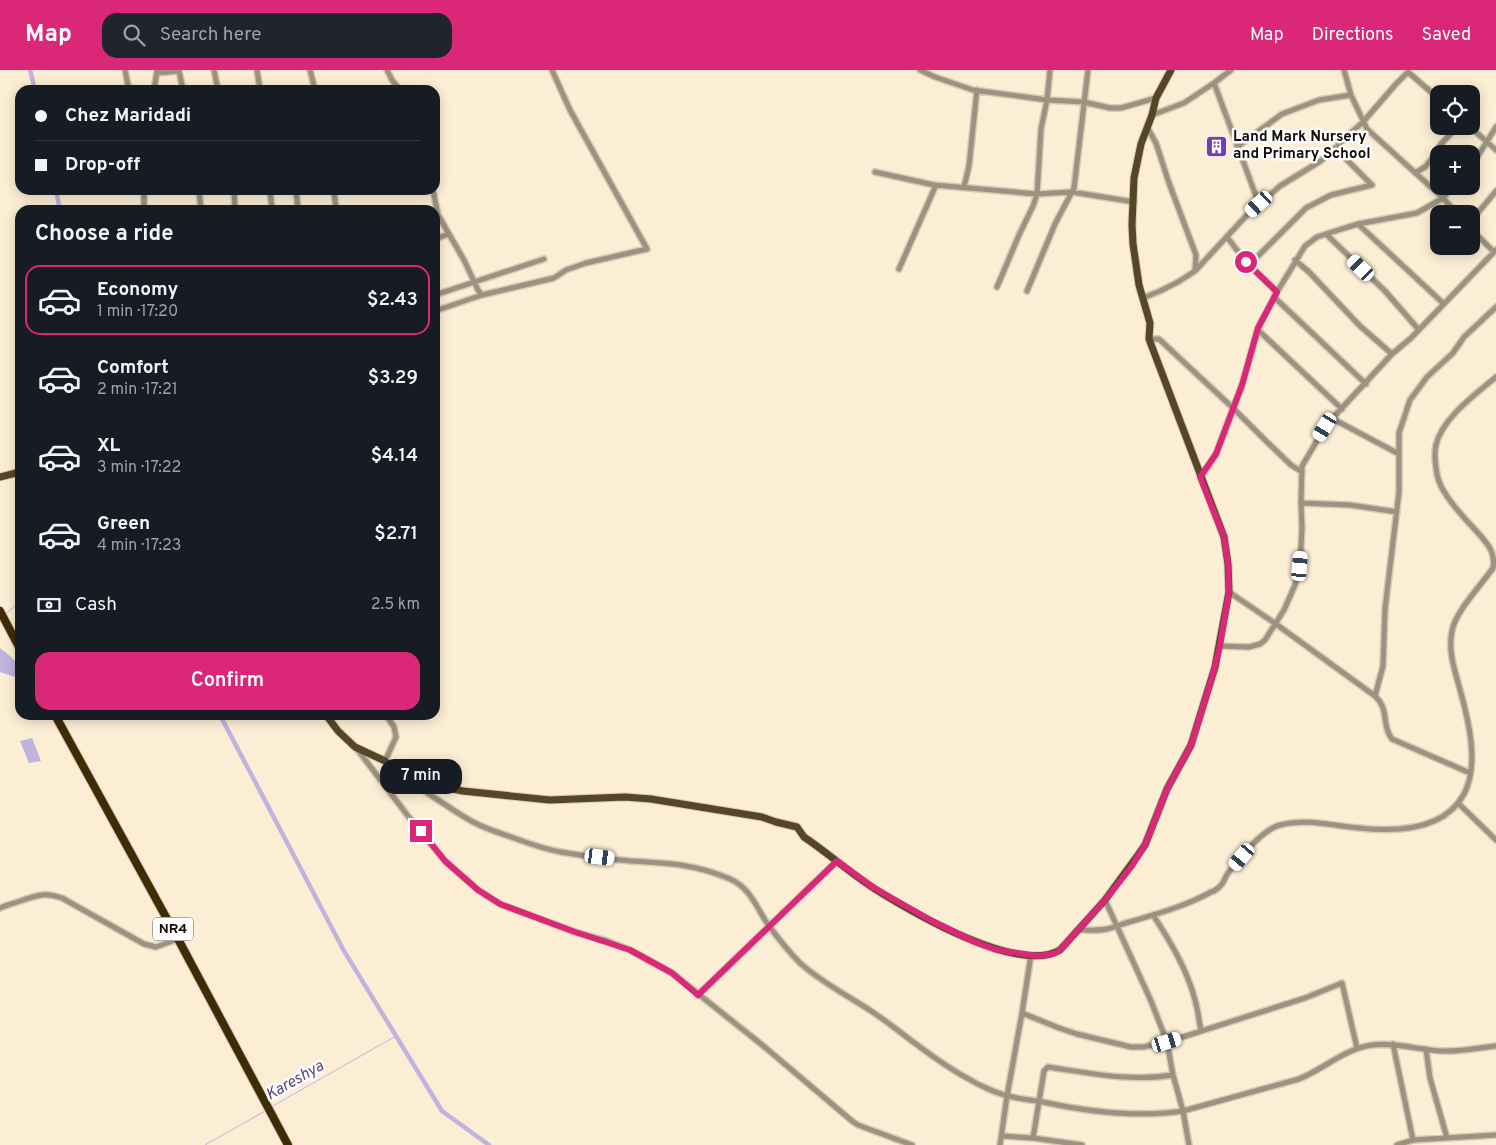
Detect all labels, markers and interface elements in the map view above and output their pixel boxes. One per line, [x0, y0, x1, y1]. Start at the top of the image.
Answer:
search box [102, 13, 452, 58]
text: Map [25, 20, 72, 50]
icon: search [120, 21, 148, 49]
text: Search here [160, 23, 261, 47]
text: Map [1250, 24, 1284, 47]
text: Directions [1312, 24, 1394, 47]
text: Saved [1422, 24, 1471, 47]
map controls [1430, 85, 1480, 255]
button: locate [1430, 85, 1480, 135]
text: Chez Maridadi [65, 104, 191, 128]
place label: Land Mark Nursery and Primary School [1233, 128, 1371, 164]
building icon: Land Mark Nursery and Primary School [1205, 134, 1229, 158]
button: + [1430, 145, 1480, 195]
text: Drop-off [65, 153, 140, 177]
car [1242, 188, 1275, 220]
button: − [1430, 205, 1480, 255]
text: Choose a ride [35, 221, 173, 248]
route start [1235, 251, 1257, 273]
car [1345, 252, 1377, 284]
icon: car [37, 278, 82, 323]
text: Economy [97, 278, 178, 302]
text: $2.43 [367, 288, 418, 312]
text: 1 min · 17:20 [97, 302, 178, 322]
icon: car [37, 356, 82, 401]
text: Comfort [97, 356, 169, 380]
text: $3.29 [368, 366, 418, 390]
text: 2 min · 17:21 [97, 380, 178, 400]
car [1310, 410, 1339, 444]
icon: car [37, 434, 82, 479]
text: XL [97, 434, 120, 458]
text: $4.14 [371, 444, 418, 468]
text: 3 min · 17:22 [97, 458, 181, 478]
icon: car [37, 512, 82, 557]
text: Green [97, 512, 150, 536]
text: $2.71 [374, 522, 418, 546]
text: 4 min · 17:23 [97, 536, 181, 556]
car [1291, 550, 1308, 582]
icon: cash [35, 591, 63, 619]
text: Cash [75, 593, 117, 617]
text: 2.5 km [371, 595, 420, 615]
button: Confirm [35, 652, 420, 710]
callout: 7 min [380, 758, 462, 794]
text: 7 min [401, 766, 441, 786]
route end [410, 820, 432, 842]
car [1226, 841, 1257, 873]
car [584, 848, 615, 866]
road number: NR4 [153, 918, 193, 941]
car [1150, 1030, 1183, 1054]
water label: Kareshya [262, 1056, 328, 1106]

